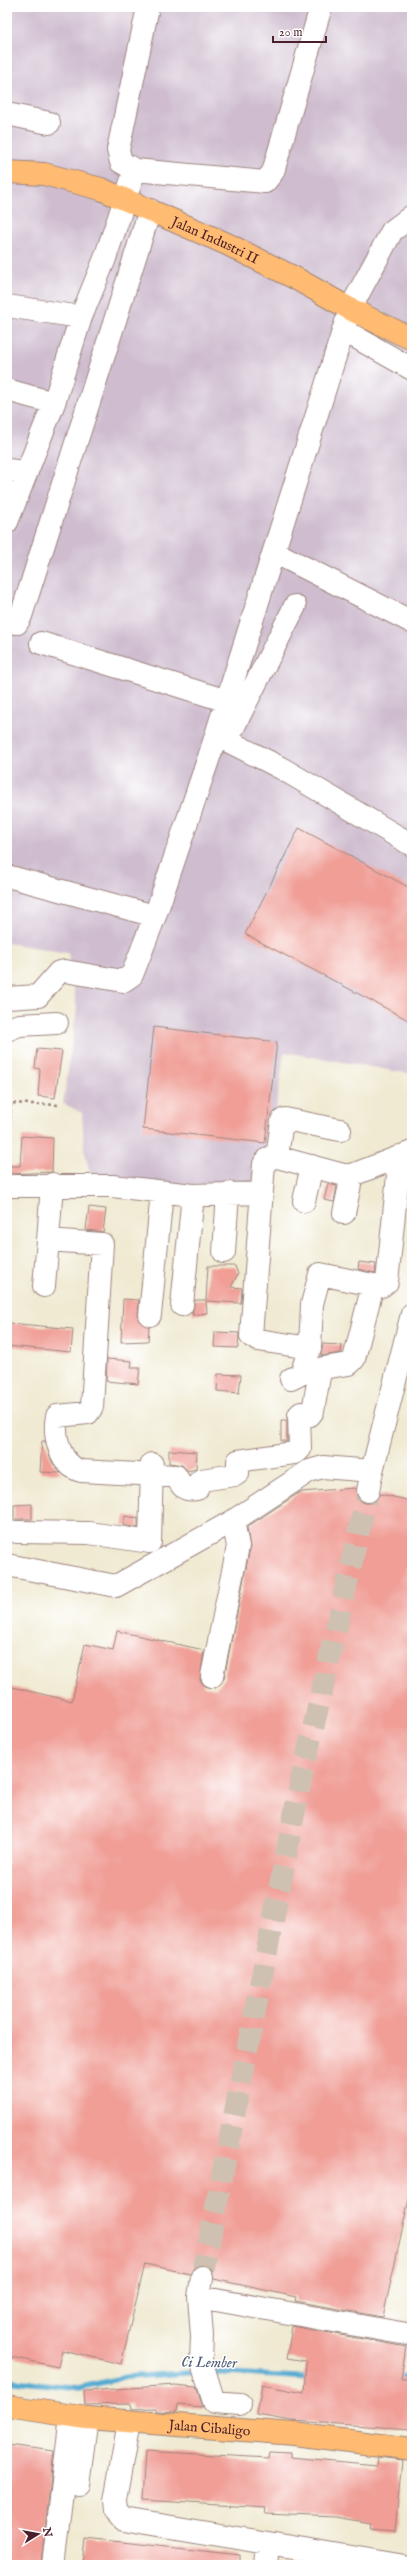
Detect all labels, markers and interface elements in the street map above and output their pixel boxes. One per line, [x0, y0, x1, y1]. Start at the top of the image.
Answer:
scale bar [273, 18, 326, 44]
text: 20 m [279, 25, 302, 40]
street label: Jalan Industri II [167, 212, 261, 268]
water label: Ci Lember [181, 2353, 238, 2373]
street label: Jalan Cibaligo [166, 2416, 252, 2441]
north arrow [18, 2514, 58, 2554]
text: N [39, 2525, 55, 2539]

